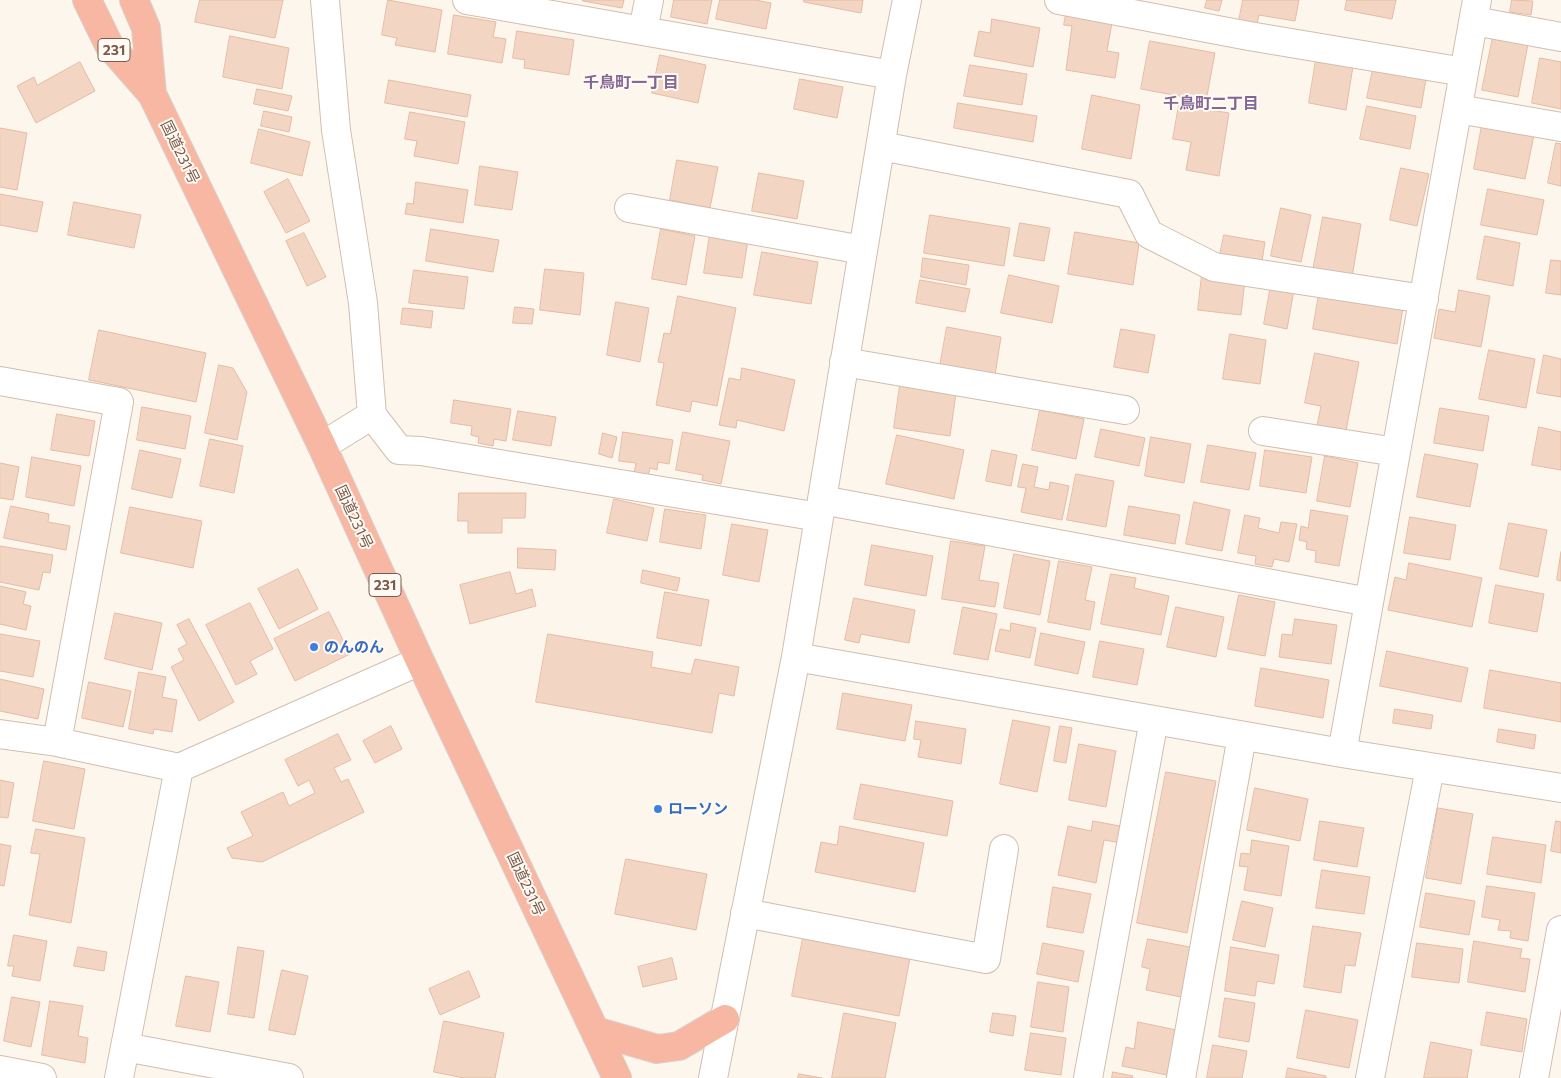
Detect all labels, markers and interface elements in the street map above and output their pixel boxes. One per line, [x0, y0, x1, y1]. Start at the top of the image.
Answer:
road number: 231 [98, 38, 130, 62]
district label: 千鳥町一丁目 [583, 73, 679, 93]
district label: 千鳥町二丁目 [1163, 94, 1259, 114]
street label: 国道231号 [157, 117, 203, 187]
street label: 国道231号 [331, 482, 377, 552]
road number: 231 [369, 574, 401, 596]
place label: のんのん [324, 638, 384, 656]
marker: のんのん [308, 641, 320, 653]
place label: ローソン [668, 800, 728, 818]
marker: ローソン [652, 803, 664, 815]
street label: 国道231号 [503, 849, 549, 919]

